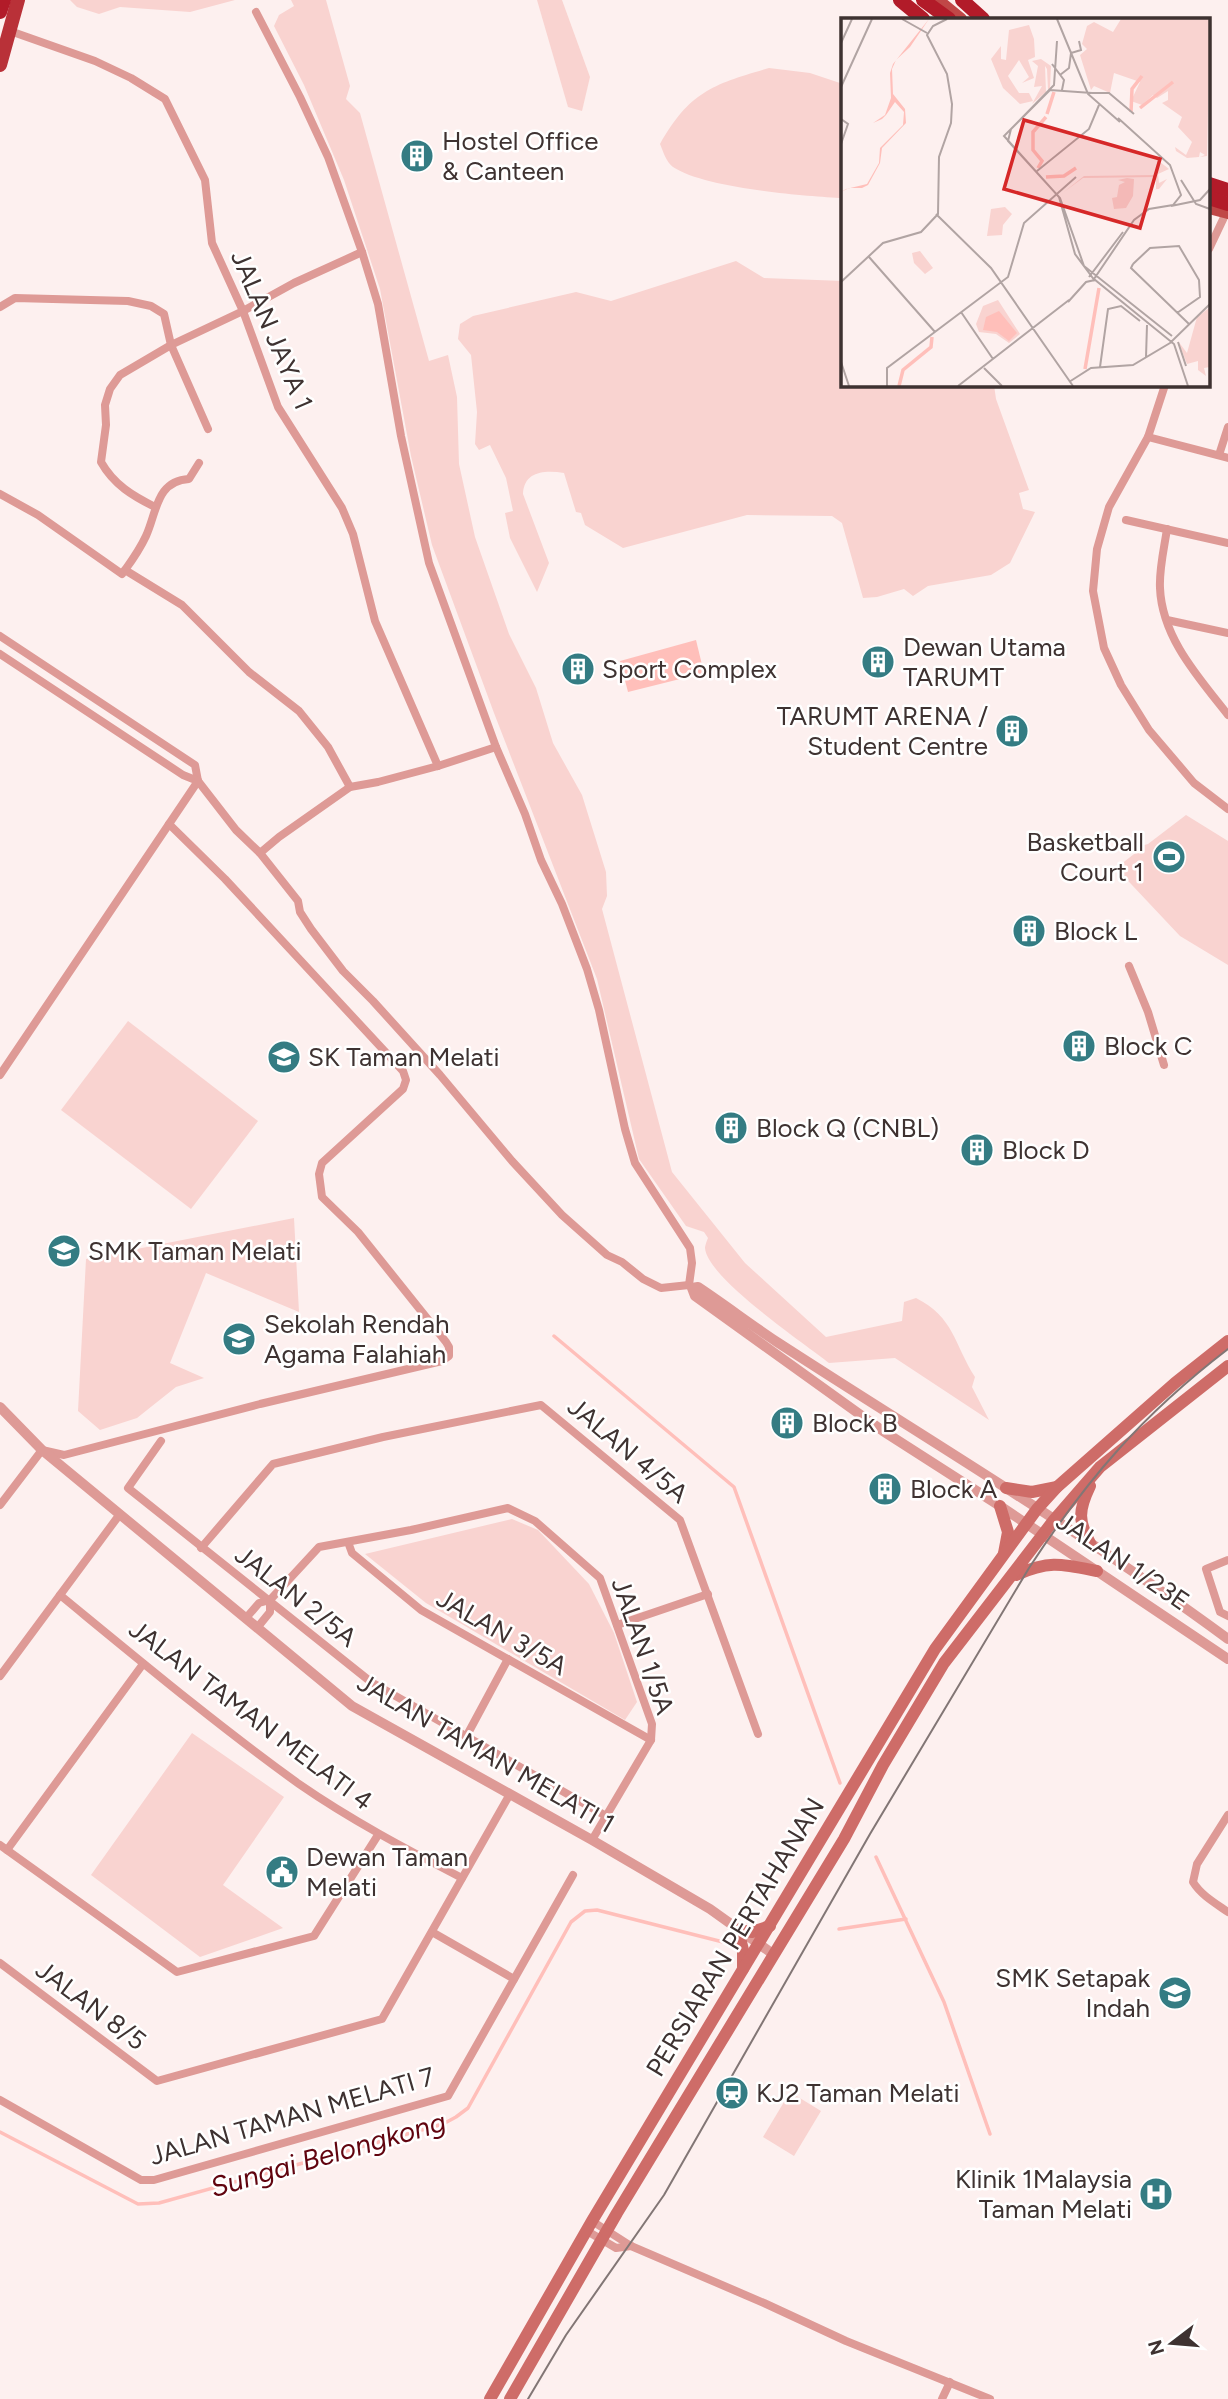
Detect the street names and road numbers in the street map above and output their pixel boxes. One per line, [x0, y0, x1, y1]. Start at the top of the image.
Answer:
street label: JALAN JAYA 1 [224, 246, 320, 414]
street label: JALAN 4/5A [561, 1390, 695, 1510]
street label: JALAN 1/23E [1050, 1505, 1196, 1617]
street label: JALAN 2/5A [229, 1538, 364, 1654]
street label: JALAN 1/5A [605, 1574, 681, 1719]
street label: JALAN 3/5A [431, 1582, 573, 1682]
street label: JALAN TAMAN MELATI 4 [123, 1613, 379, 1817]
street label: JALAN TAMAN MELATI 1 [352, 1666, 620, 1840]
street label: PERSIARAN PERTAHANAN [639, 1792, 831, 2082]
street label: JALAN 8/5 [30, 1953, 152, 2057]
street label: JALAN TAMAN MELATI 7 [146, 2060, 438, 2172]

